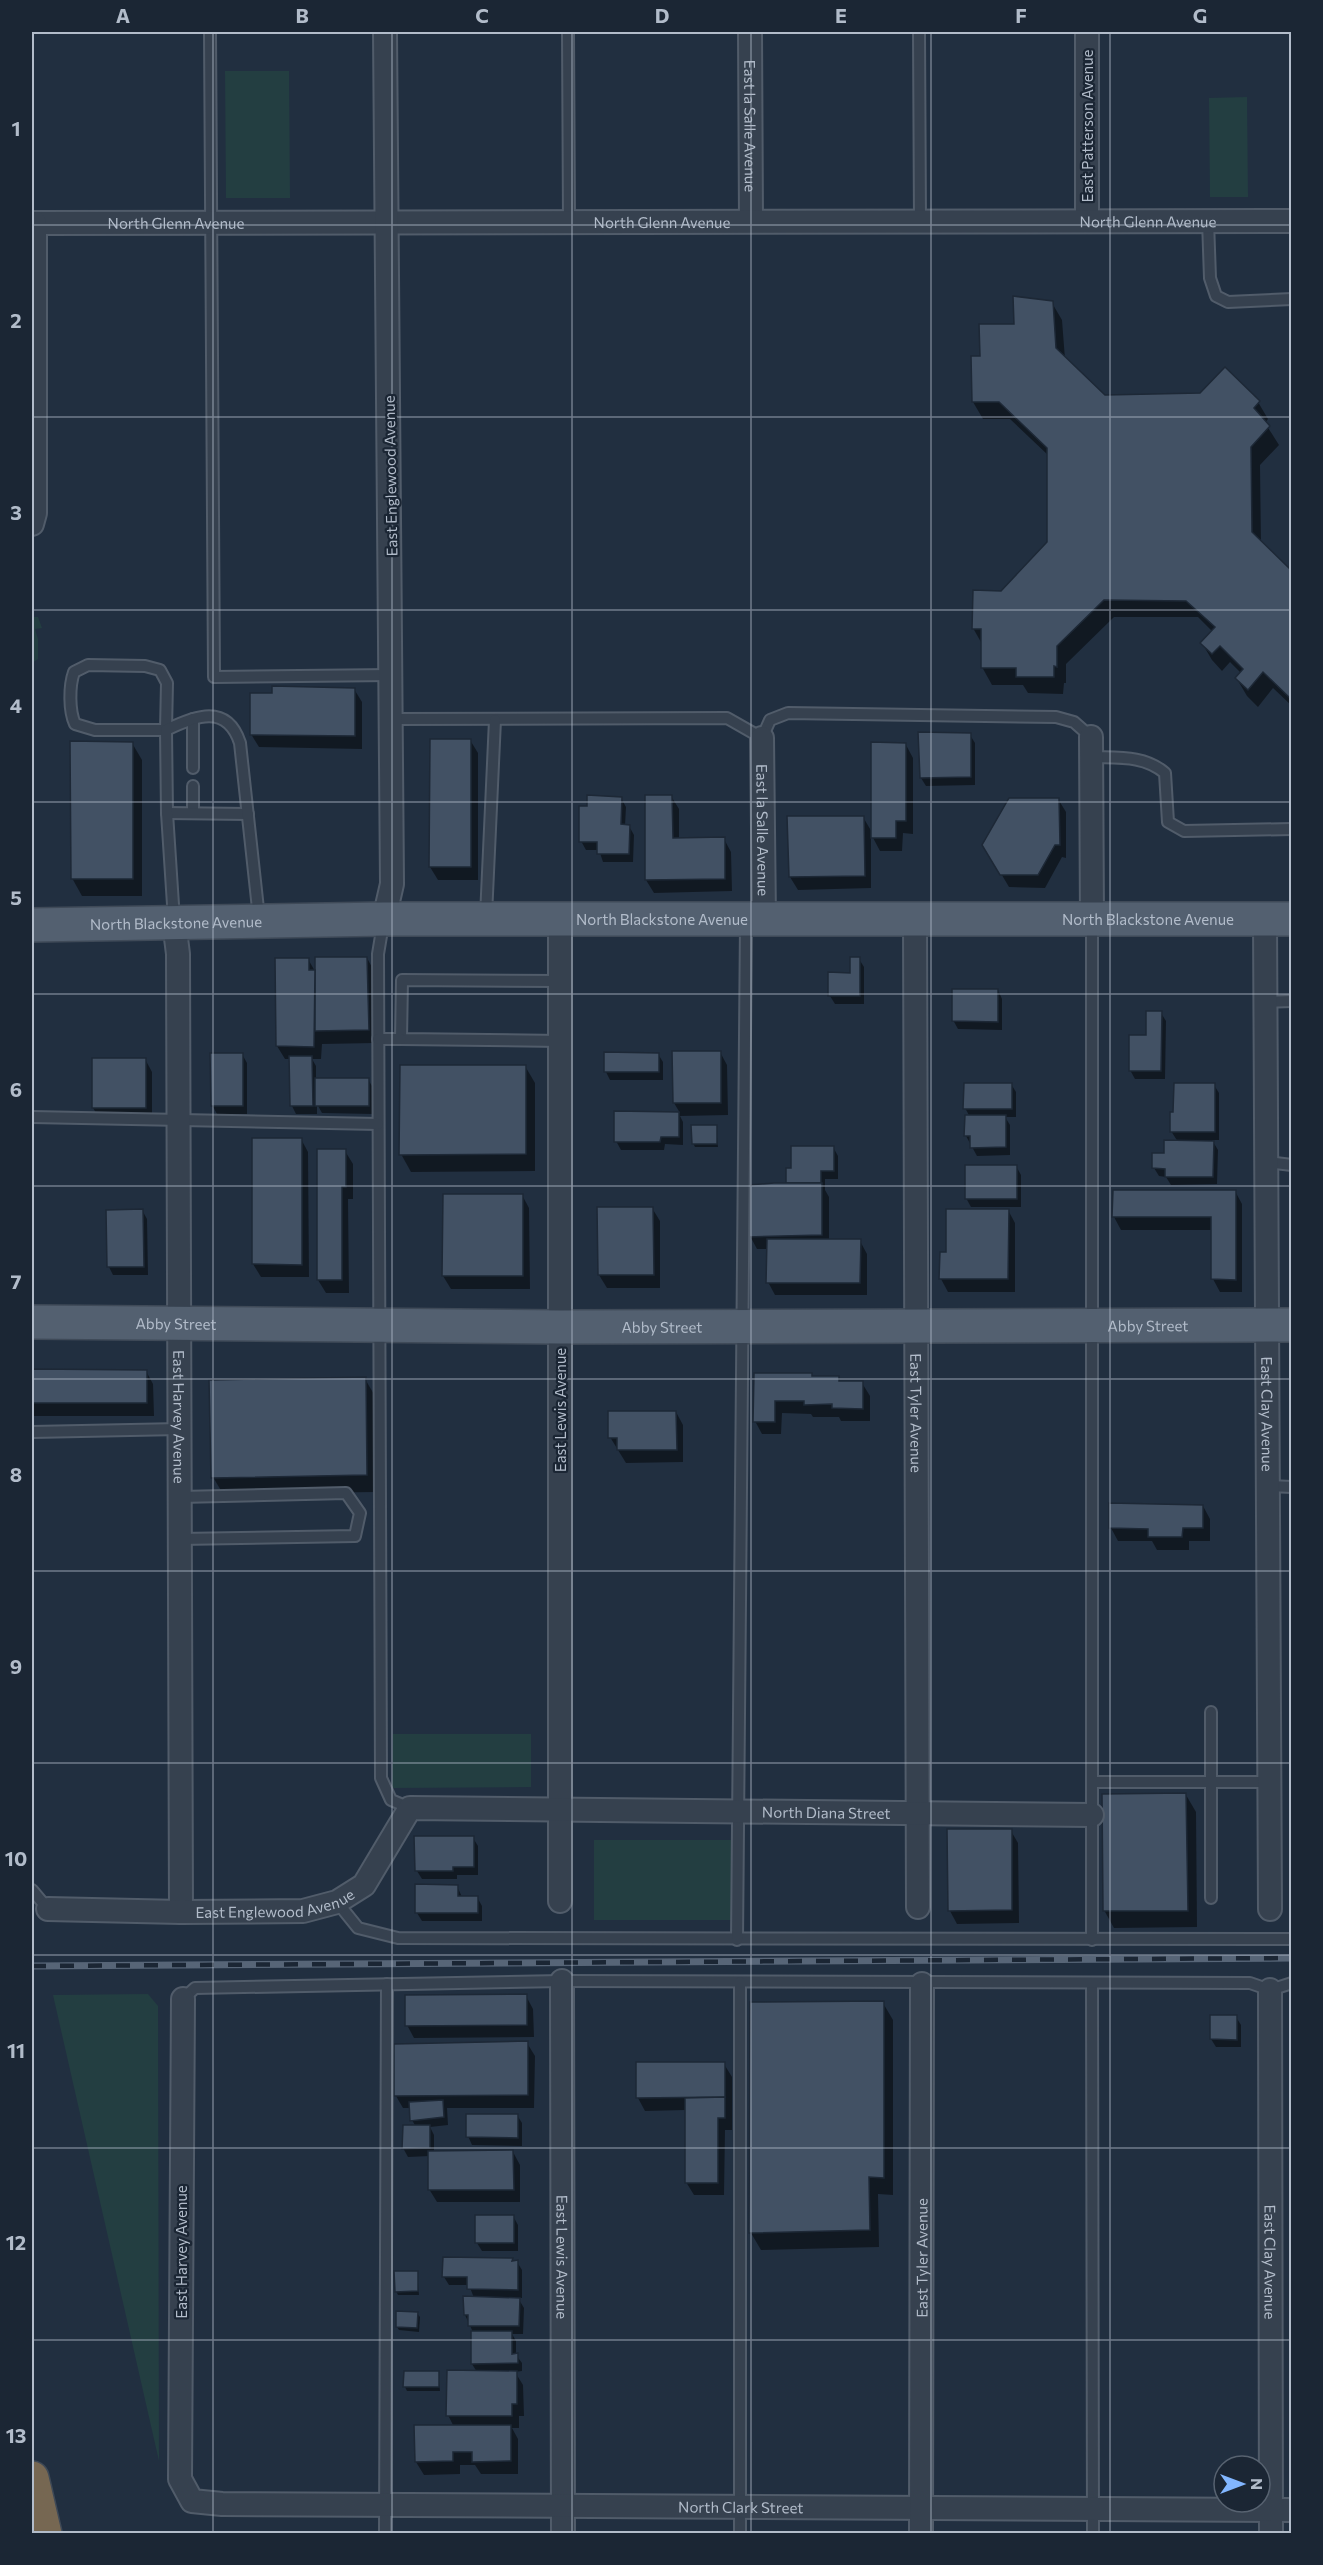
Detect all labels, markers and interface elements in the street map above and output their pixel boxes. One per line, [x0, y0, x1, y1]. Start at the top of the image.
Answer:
text: A [116, 3, 130, 27]
text: B [295, 3, 309, 27]
text: C [475, 3, 489, 27]
text: D [655, 3, 669, 27]
text: E [835, 3, 847, 27]
text: F [1015, 3, 1027, 27]
text: G [1193, 3, 1207, 27]
street label: East Patterson Avenue [1078, 49, 1096, 202]
street label: East la Salle Avenue [741, 60, 760, 192]
text: 1 [11, 116, 21, 140]
street label: North Glenn Avenue [1080, 212, 1216, 230]
street label: North Glenn Avenue [594, 213, 730, 231]
street label: North Glenn Avenue [108, 214, 244, 232]
text: 2 [10, 308, 22, 332]
street label: East Englewood Avenue [380, 395, 400, 557]
text: 3 [10, 500, 22, 524]
text: 4 [10, 693, 22, 717]
street label: East la Salle Avenue [753, 764, 773, 896]
text: 5 [10, 885, 22, 909]
street label: North Blackstone Avenue [576, 910, 748, 928]
street label: North Blackstone Avenue [1062, 910, 1234, 928]
street label: North Blackstone Avenue [90, 912, 262, 933]
text: 6 [10, 1077, 22, 1101]
text: 7 [11, 1269, 22, 1293]
street label: Abby Street [135, 1314, 217, 1333]
street label: Abby Street [1107, 1316, 1188, 1335]
street label: Abby Street [621, 1318, 703, 1336]
street label: East Lewis Avenue [551, 1348, 569, 1472]
street label: East Harvey Avenue [170, 1350, 189, 1484]
street label: East Tyler Avenue [907, 1353, 926, 1473]
street label: East Clay Avenue [1258, 1356, 1277, 1472]
text: 8 [10, 1462, 22, 1486]
text: 9 [10, 1654, 22, 1678]
street label: North Diana Street [762, 1803, 891, 1822]
text: 10 [5, 1846, 27, 1870]
street label: East Englewood Avenue [195, 1885, 357, 1921]
text: 11 [7, 2038, 25, 2062]
street label: East Harvey Avenue [172, 2185, 190, 2319]
street label: East Lewis Avenue [553, 2195, 572, 2319]
street label: East Tyler Avenue [912, 2198, 931, 2318]
street label: East Clay Avenue [1261, 2204, 1280, 2320]
text: 12 [6, 2230, 26, 2254]
text: 13 [6, 2423, 26, 2447]
north arrow [1212, 2454, 1272, 2514]
text: N [1248, 2478, 1267, 2490]
street label: North Clark Street [678, 2498, 803, 2516]

